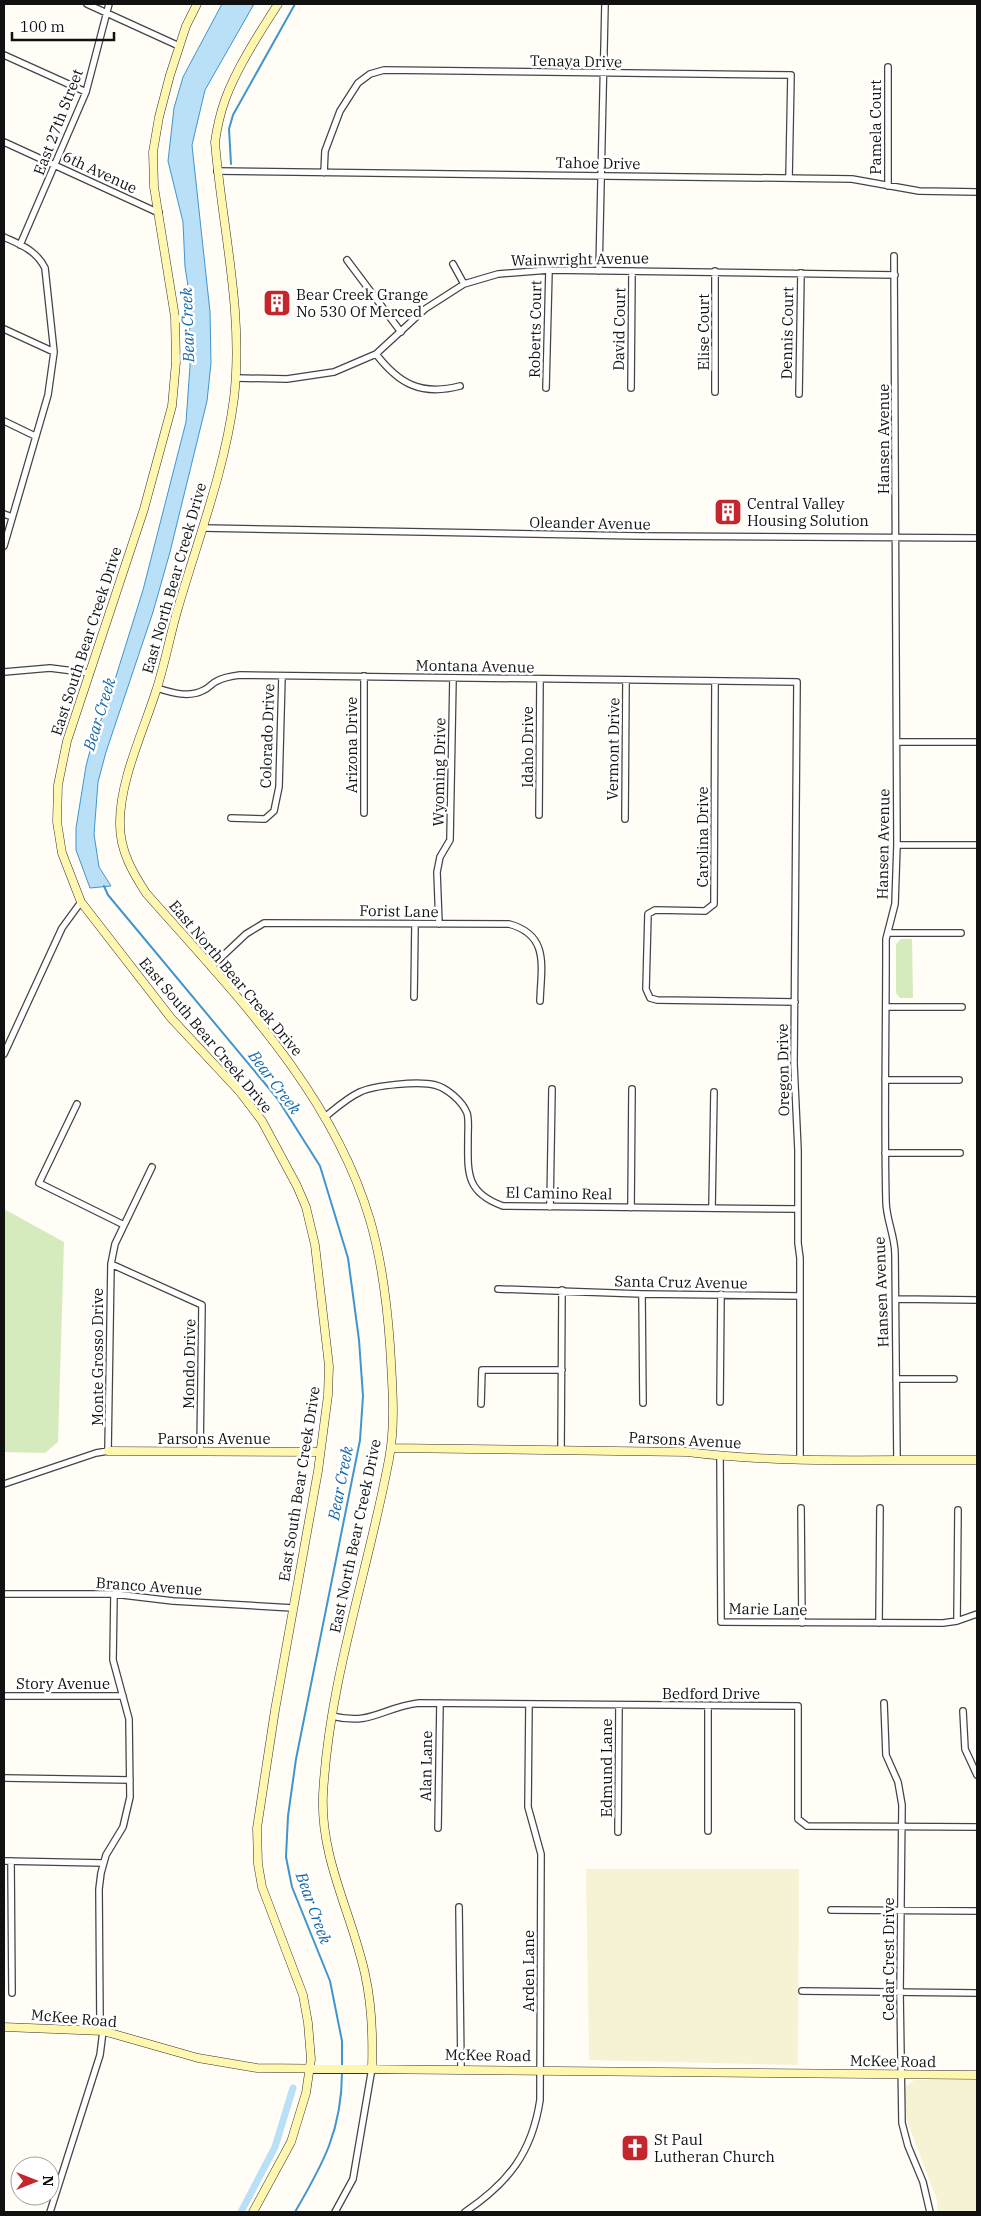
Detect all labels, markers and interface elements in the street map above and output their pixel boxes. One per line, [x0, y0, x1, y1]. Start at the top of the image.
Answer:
scale bar [12, 10, 115, 42]
text: 100 m [20, 17, 65, 36]
street label: Tenaya Drive [530, 51, 622, 71]
street label: East 27th Street [29, 66, 87, 178]
street label: Pamela Court [866, 79, 885, 175]
street label: 6th Avenue [60, 147, 140, 197]
street label: Tahoe Drive [555, 153, 641, 173]
street label: Wainwright Avenue [511, 248, 649, 270]
street label: Roberts Court [525, 280, 545, 378]
place label: Bear Creek Grange No 530 Of Merced [296, 285, 428, 321]
street label: Dennis Court [777, 286, 797, 380]
water label: Bear Creek [176, 287, 198, 364]
street label: David Court [609, 287, 629, 371]
building icon: Bear Creek Grange No 530 Of Merced [262, 288, 292, 318]
street label: Elise Court [694, 293, 713, 371]
street label: Hansen Avenue [874, 384, 893, 494]
street label: East North Bear Creek Drive [138, 480, 210, 676]
place label: Central Valley Housing Solution [747, 494, 869, 530]
building icon: Central Valley Housing Solution [713, 497, 743, 527]
street label: Oleander Avenue [529, 512, 651, 534]
street label: East South Bear Creek Drive [47, 544, 125, 738]
street label: Montana Avenue [416, 655, 534, 677]
water label: Bear Creek [79, 675, 119, 753]
street label: Colorado Drive [256, 683, 278, 789]
street label: Arizona Drive [342, 697, 361, 793]
street label: Vermont Drive [603, 697, 623, 801]
street label: Idaho Drive [518, 706, 537, 788]
street label: Wyoming Drive [429, 717, 449, 827]
street label: Carolina Drive [693, 786, 712, 888]
street label: Hansen Avenue [873, 788, 893, 900]
street label: East North Bear Creek Drive [165, 896, 307, 1060]
street label: Forist Lane [359, 901, 439, 921]
street label: East South Bear Creek Drive [136, 954, 276, 1116]
street label: Oregon Drive [773, 1023, 793, 1117]
water label: Bear Creek [245, 1046, 305, 1118]
street label: El Camino Real [506, 1183, 612, 1203]
street label: Hansen Avenue [870, 1236, 892, 1348]
street label: Santa Cruz Avenue [614, 1271, 748, 1293]
street label: Monte Grosso Drive [88, 1288, 107, 1426]
street label: Mondo Drive [179, 1319, 199, 1409]
street label: East South Bear Creek Drive [274, 1385, 324, 1583]
street label: Parsons Avenue [628, 1428, 742, 1452]
street label: Parsons Avenue [158, 1429, 270, 1448]
street label: East North Bear Creek Drive [325, 1437, 385, 1635]
water label: Bear Creek [323, 1444, 357, 1523]
street label: Branco Avenue [95, 1573, 203, 1599]
street label: Marie Lane [728, 1599, 808, 1619]
street label: Story Avenue [16, 1674, 110, 1693]
street label: Bedford Drive [662, 1684, 760, 1703]
street label: Edmund Lane [597, 1718, 616, 1818]
street label: Alan Lane [416, 1731, 436, 1801]
water label: Bear Creek [291, 1868, 336, 1947]
street label: Cedar Crest Drive [879, 1897, 898, 2021]
street label: Arden Lane [519, 1930, 538, 2012]
street label: McKee Road [30, 2005, 118, 2031]
street label: McKee Road [445, 2045, 531, 2065]
street label: McKee Road [850, 2051, 936, 2071]
place label: St Paul Lutheran Church [654, 2130, 775, 2166]
church icon: St Paul Lutheran Church [620, 2133, 650, 2163]
north arrow [10, 2156, 60, 2206]
text: N [39, 2175, 57, 2187]

